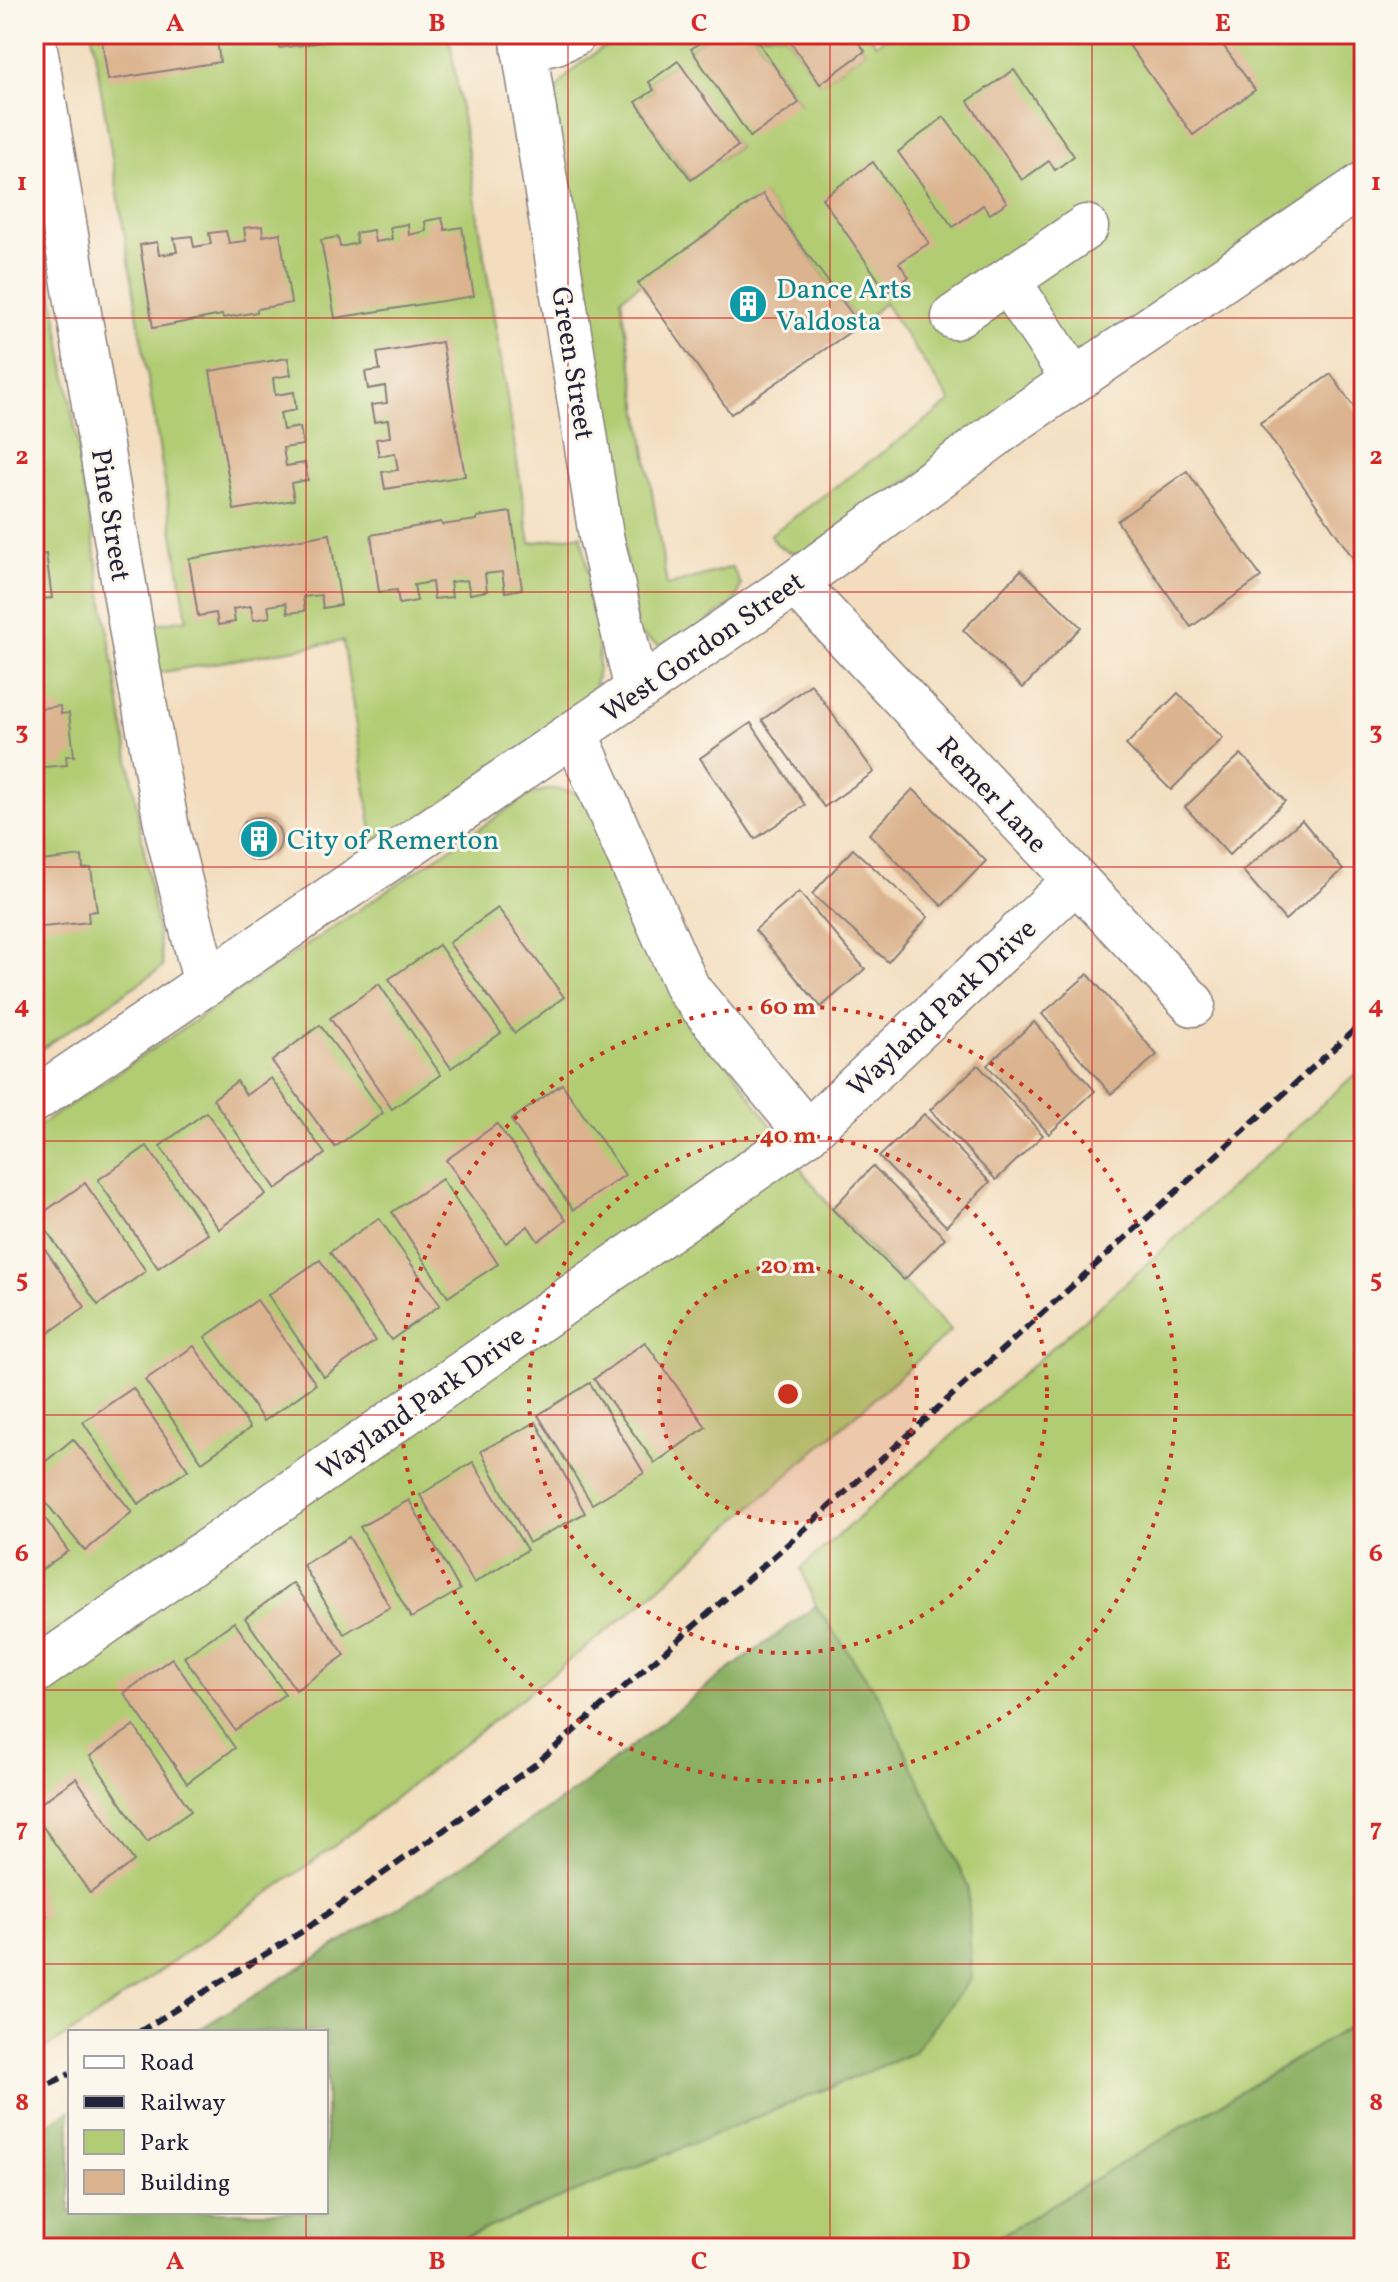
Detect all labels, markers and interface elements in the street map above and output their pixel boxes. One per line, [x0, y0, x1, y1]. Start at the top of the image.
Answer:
text: A [166, 6, 185, 42]
text: B [428, 6, 446, 42]
text: C [691, 6, 707, 42]
text: D [951, 6, 971, 42]
text: E [1215, 6, 1231, 42]
text: 1 [17, 165, 27, 201]
text: 1 [1371, 165, 1381, 201]
place label: Dance Arts Valdosta [776, 271, 912, 342]
building icon: Dance Arts Valdosta [727, 283, 769, 325]
street label: Green Street [540, 284, 603, 443]
text: 2 [15, 439, 29, 475]
text: 2 [1369, 439, 1383, 475]
street label: Pine Street [80, 446, 139, 584]
street label: West Gordon Street [594, 563, 813, 733]
text: 3 [15, 714, 29, 750]
text: 3 [1369, 714, 1383, 750]
street label: Remer Lane [927, 729, 1056, 863]
building icon: City of Remerton [238, 818, 280, 860]
place label: City of Remerton [287, 822, 499, 861]
street label: Wayland Park Drive [839, 911, 1046, 1107]
text: 4 [14, 988, 30, 1024]
text: 4 [1368, 988, 1384, 1024]
text: 60 m [760, 991, 816, 1025]
text: 40 m [760, 1120, 816, 1154]
text: 20 m [760, 1250, 816, 1284]
text: 5 [16, 1262, 28, 1298]
text: 5 [1370, 1262, 1382, 1298]
street label: Wayland Park Drive [309, 1318, 533, 1491]
centre of rings [774, 1380, 802, 1408]
text: 6 [15, 1536, 29, 1572]
text: 6 [1369, 1536, 1383, 1572]
text: 7 [16, 1811, 28, 1847]
text: 7 [1370, 1811, 1382, 1847]
legend [68, 2030, 328, 2214]
text: Road [140, 2047, 194, 2081]
text: 8 [15, 2085, 29, 2121]
text: 8 [1369, 2085, 1383, 2121]
text: Railway [140, 2087, 226, 2121]
text: Park [140, 2127, 189, 2161]
text: Building [140, 2167, 230, 2201]
text: A [166, 2244, 185, 2280]
text: B [428, 2244, 446, 2280]
text: C [691, 2244, 707, 2280]
text: D [951, 2244, 971, 2280]
text: E [1215, 2244, 1231, 2280]

